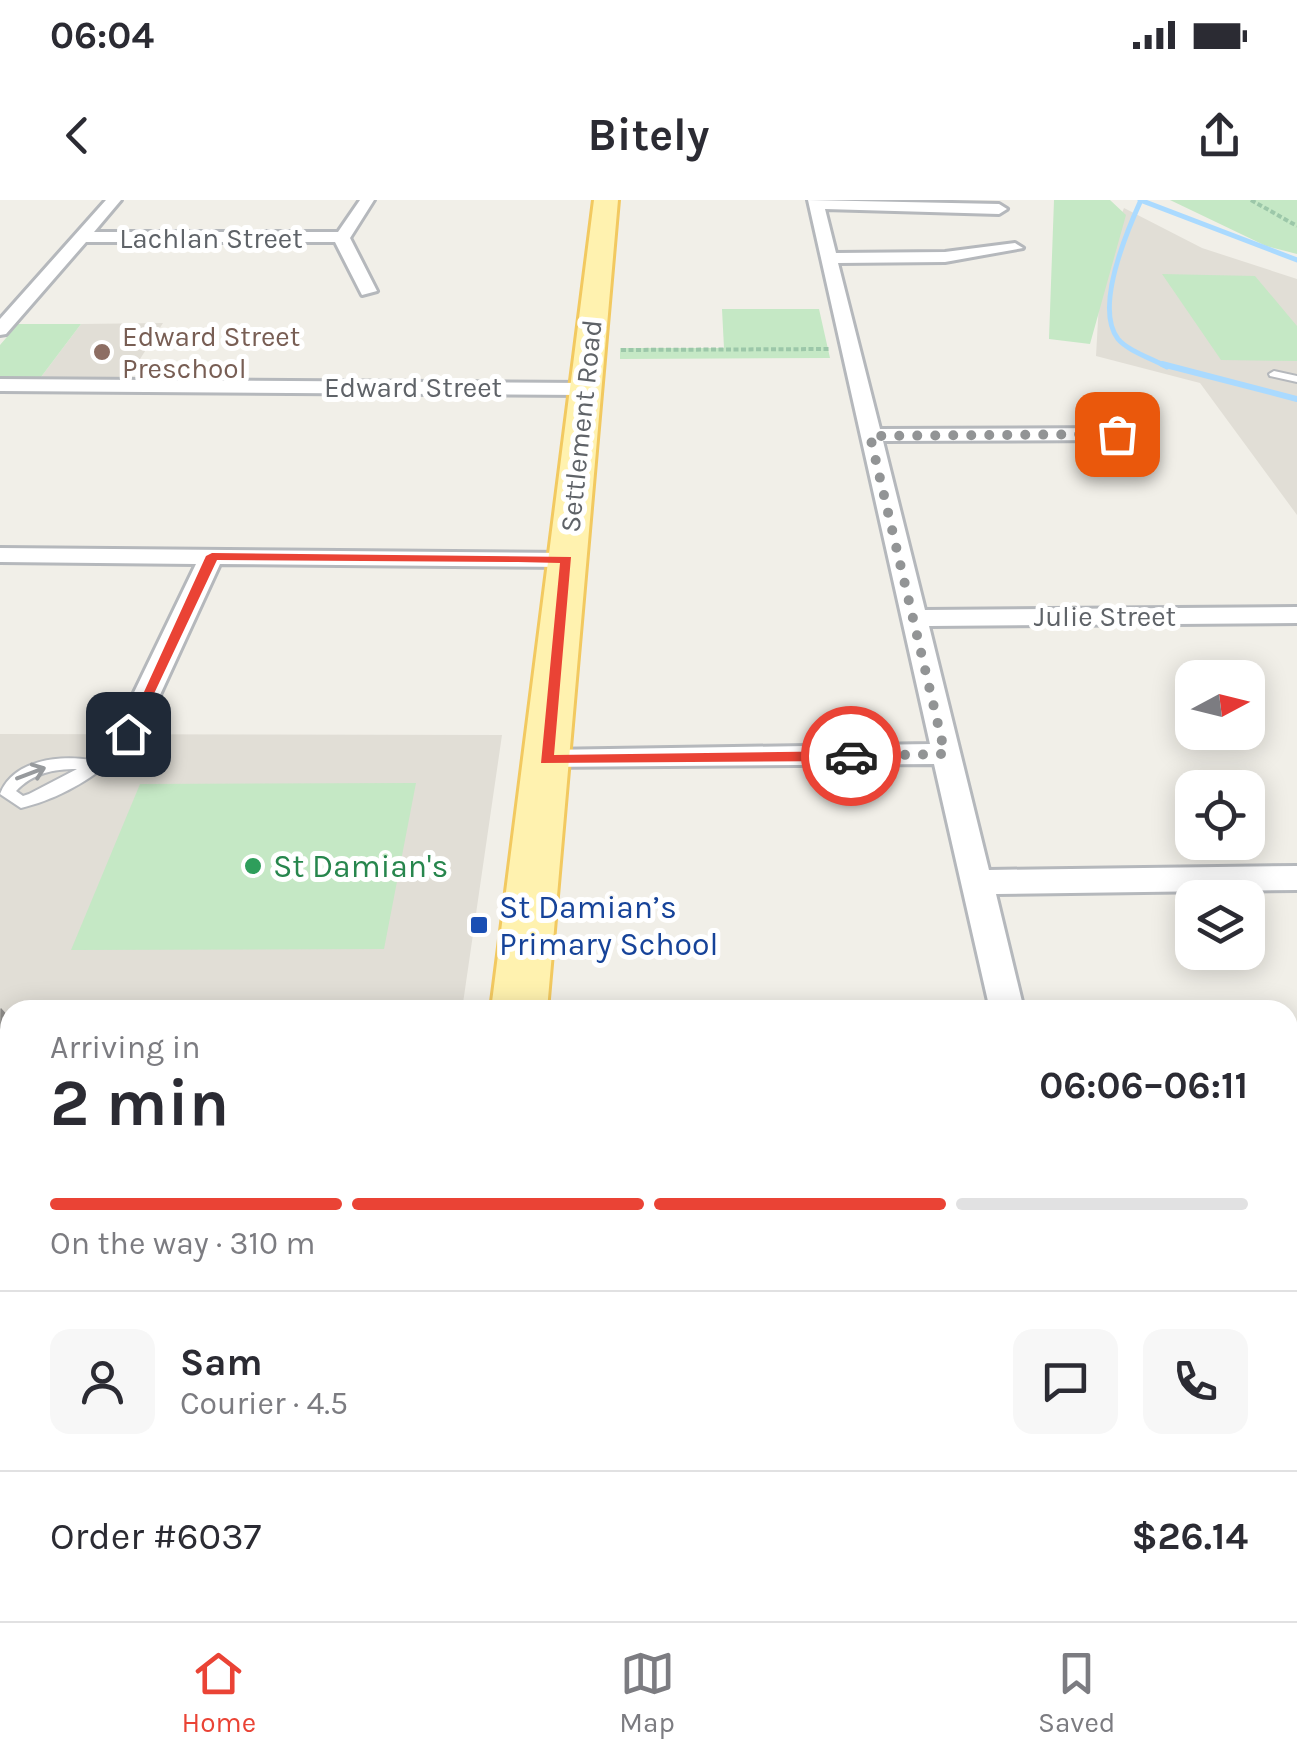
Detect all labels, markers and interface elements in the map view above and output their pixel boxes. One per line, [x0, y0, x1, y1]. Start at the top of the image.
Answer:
text: 06:04 [50, 13, 154, 58]
icon: back [50, 108, 105, 163]
icon: share [1192, 108, 1247, 163]
text: Bitely [588, 109, 709, 161]
street label: Lachlan Street [119, 222, 303, 255]
street label: Settlement Road [553, 318, 609, 534]
place label: Edward Street Preschool [122, 320, 300, 385]
marker: Edward Street Preschool [91, 341, 113, 363]
street label: Edward Street [324, 371, 502, 404]
pin [1075, 392, 1160, 477]
icon: bag [1090, 407, 1145, 462]
street label: Julie Street [1034, 600, 1176, 633]
north arrow [1175, 660, 1265, 750]
map controls [1175, 660, 1265, 970]
pin [86, 692, 171, 777]
courier [801, 706, 901, 806]
icon: home [101, 707, 156, 762]
icon: car [824, 729, 879, 784]
one-way arrow [14, 763, 45, 781]
button: locate [1175, 770, 1265, 860]
place label: St Damian's [273, 848, 448, 885]
marker: St Damian's [242, 855, 264, 877]
button: layers [1175, 880, 1265, 970]
place label: St Damian’s Primary School [499, 889, 719, 963]
marker: St Damian’s Primary School [468, 914, 490, 936]
text: Arriving in [50, 1029, 201, 1066]
text: 06:06–06:11 [1039, 1063, 1248, 1108]
text: 2 min [50, 1065, 229, 1141]
text: On the way · 310 m [50, 1225, 316, 1262]
button: person [50, 1329, 155, 1434]
button: chat [1013, 1329, 1118, 1434]
button: phone [1143, 1329, 1248, 1434]
text: Sam [180, 1340, 263, 1385]
text: Courier · 4.5 [180, 1385, 348, 1422]
text: Order #6037 [50, 1514, 261, 1559]
text: $26.14 [1131, 1514, 1248, 1559]
tab: Home [182, 1646, 256, 1739]
tab: Map [619, 1646, 675, 1739]
tab: Saved [1038, 1646, 1115, 1739]

